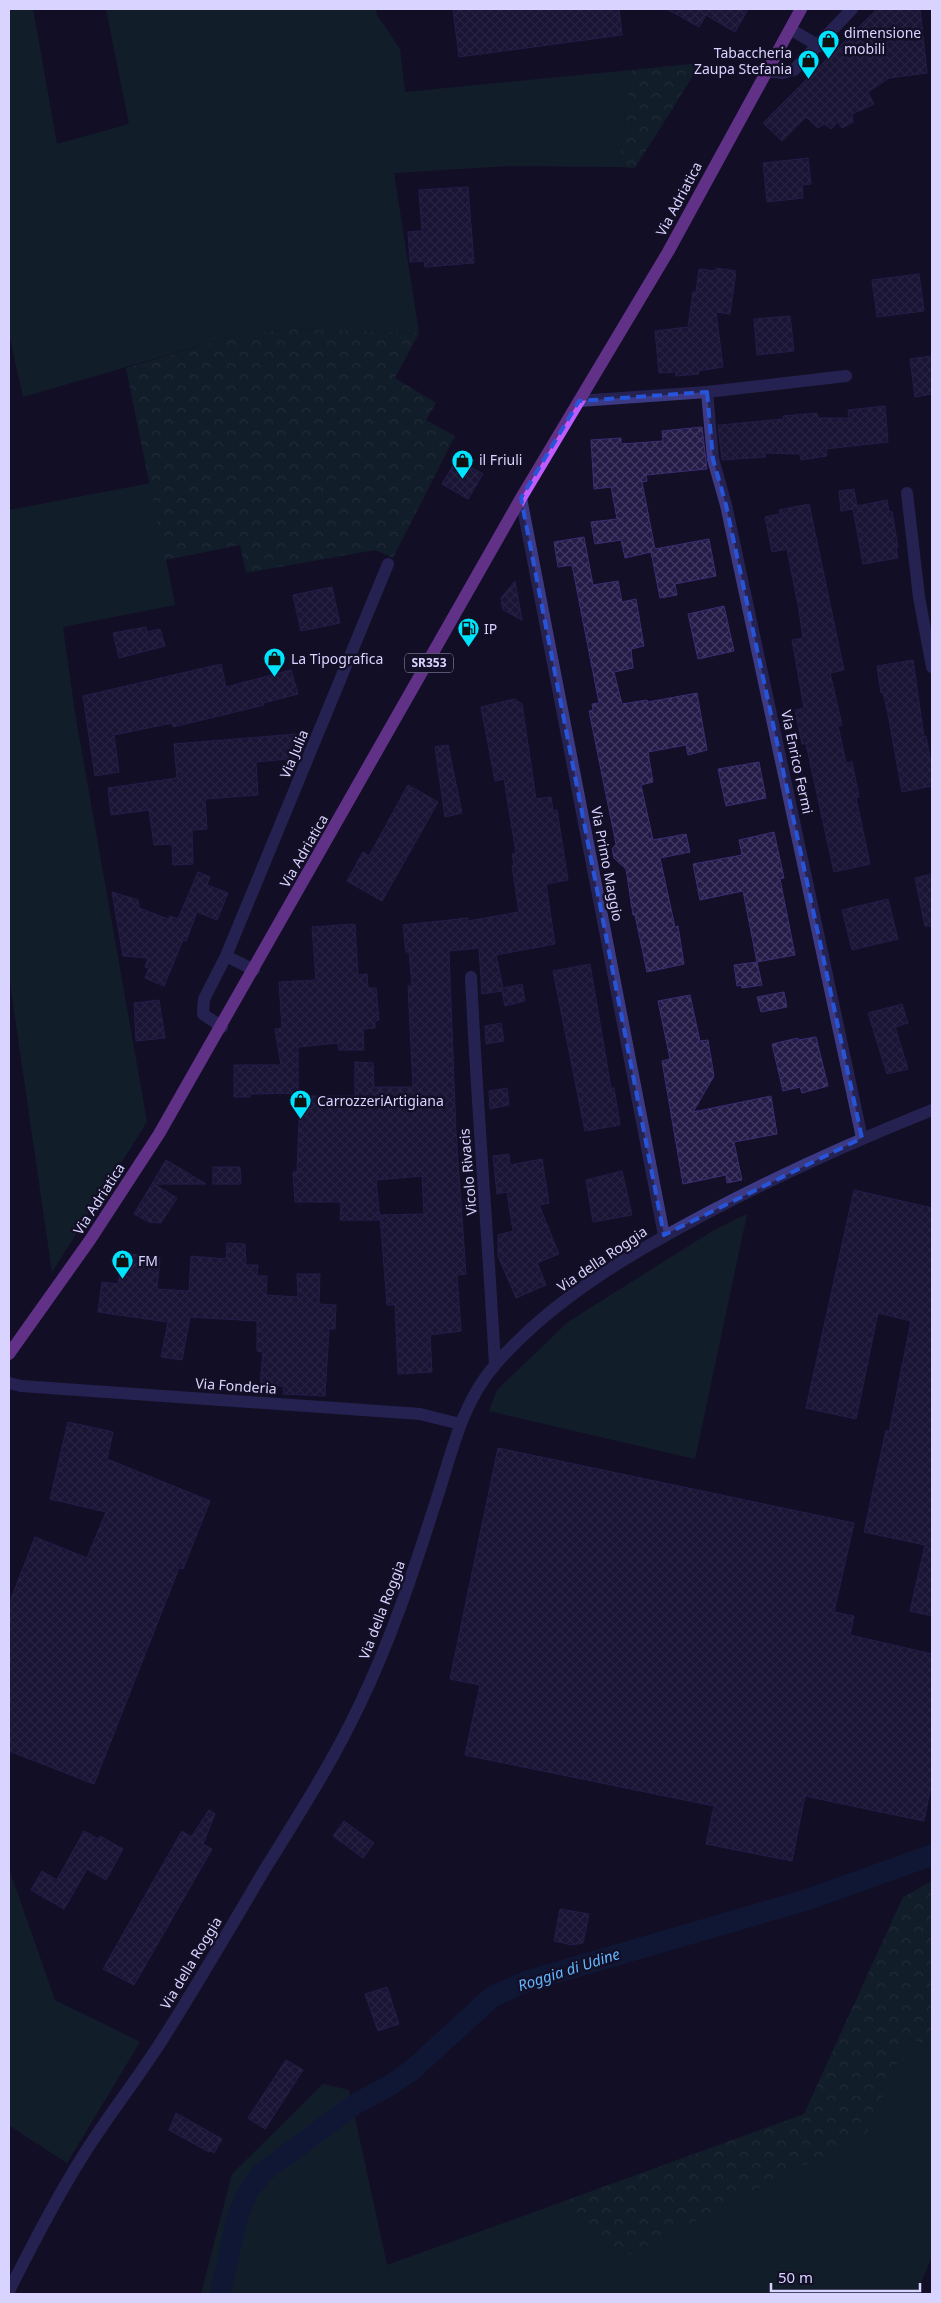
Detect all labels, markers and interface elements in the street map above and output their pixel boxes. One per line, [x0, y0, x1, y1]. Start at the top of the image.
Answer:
place label: dimensione mobili [844, 23, 921, 58]
shop icon: dimensione mobili [816, 29, 840, 60]
place label: Tabaccheria Zaupa Stefania [694, 43, 792, 78]
shop icon: Tabaccheria Zaupa Stefania [796, 49, 820, 80]
street label: Via Adriatica [651, 158, 706, 239]
shop icon: il Friuli [451, 448, 475, 479]
place label: il Friuli [479, 450, 522, 469]
fuel station icon: IP [456, 617, 480, 648]
place label: IP [484, 619, 497, 638]
shop icon: La Tipografica [263, 647, 287, 678]
place label: La Tipografica [291, 649, 383, 668]
road number: SR353 [405, 654, 453, 672]
street label: Via Enrico Fermi [777, 708, 818, 816]
street label: Via Julia [275, 727, 312, 781]
street label: Via Primo Maggio [587, 805, 628, 923]
street label: Via Adriatica [275, 811, 332, 891]
shop icon: CarrozzeriArtigiana [289, 1089, 313, 1120]
place label: CarrozzeriArtigiana [317, 1091, 444, 1110]
street label: Vicolo Rivacis [454, 1127, 481, 1216]
street label: Via Adriatica [68, 1159, 129, 1238]
street label: Via della Roggia [553, 1221, 650, 1296]
shop icon: FM [110, 1249, 134, 1280]
place label: FM [138, 1251, 158, 1270]
street label: Via Fonderia [195, 1373, 277, 1398]
street label: Via della Roggia [354, 1558, 409, 1662]
street label: Via della Roggia [155, 1913, 226, 2012]
water label: Roggia di Udine [515, 1943, 623, 1995]
scale bar [771, 2260, 920, 2292]
text: 50 m [778, 2267, 813, 2287]

